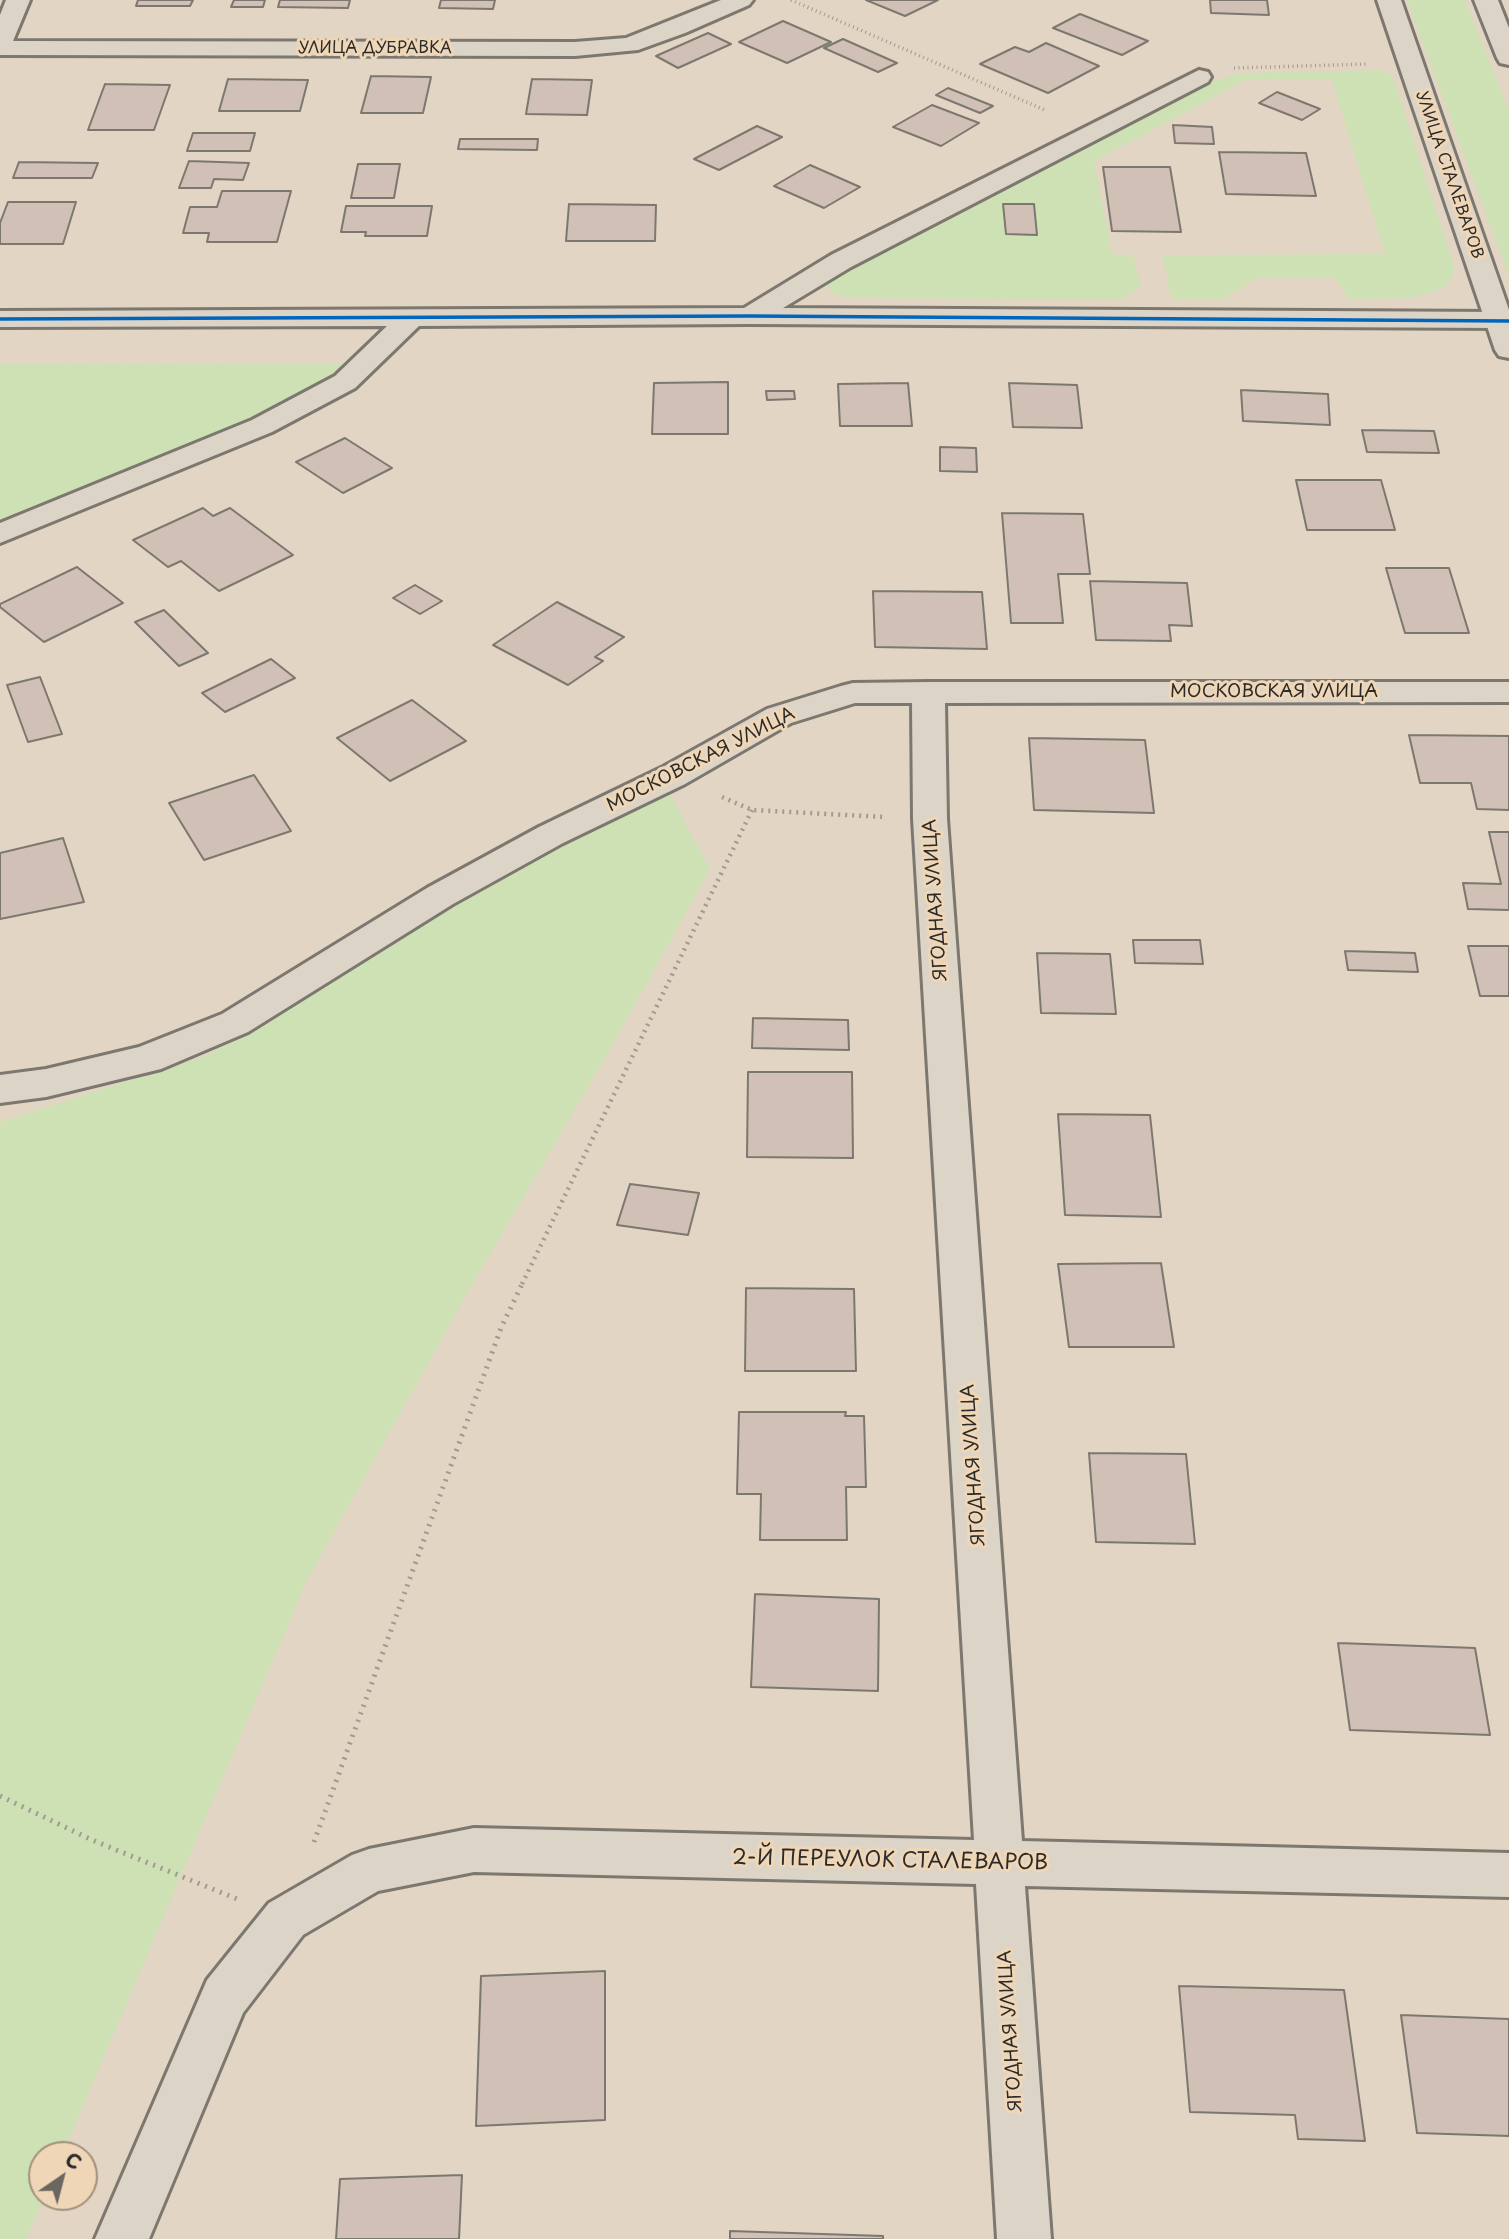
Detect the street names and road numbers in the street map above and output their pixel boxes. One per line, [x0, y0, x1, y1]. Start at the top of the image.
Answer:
street label: УЛИЦА ДУБРАВКА [298, 39, 452, 59]
street label: УЛИЦА СТАЛЕВАРОВ [1411, 89, 1487, 261]
street label: МОСКОВСКАЯ УЛИЦА [1170, 681, 1378, 703]
street label: МОСКОВСКАЯ УЛИЦА [603, 703, 799, 817]
street label: ЯГОДНАЯ УЛИЦА [920, 818, 952, 982]
street label: ЯГОДНАЯ УЛИЦА [958, 1383, 990, 1547]
street label: 2-Й ПЕРЕУЛОК СТАЛЕВАРОВ [732, 1846, 1048, 1876]
street label: ЯГОДНАЯ УЛИЦА [995, 1949, 1027, 2113]

